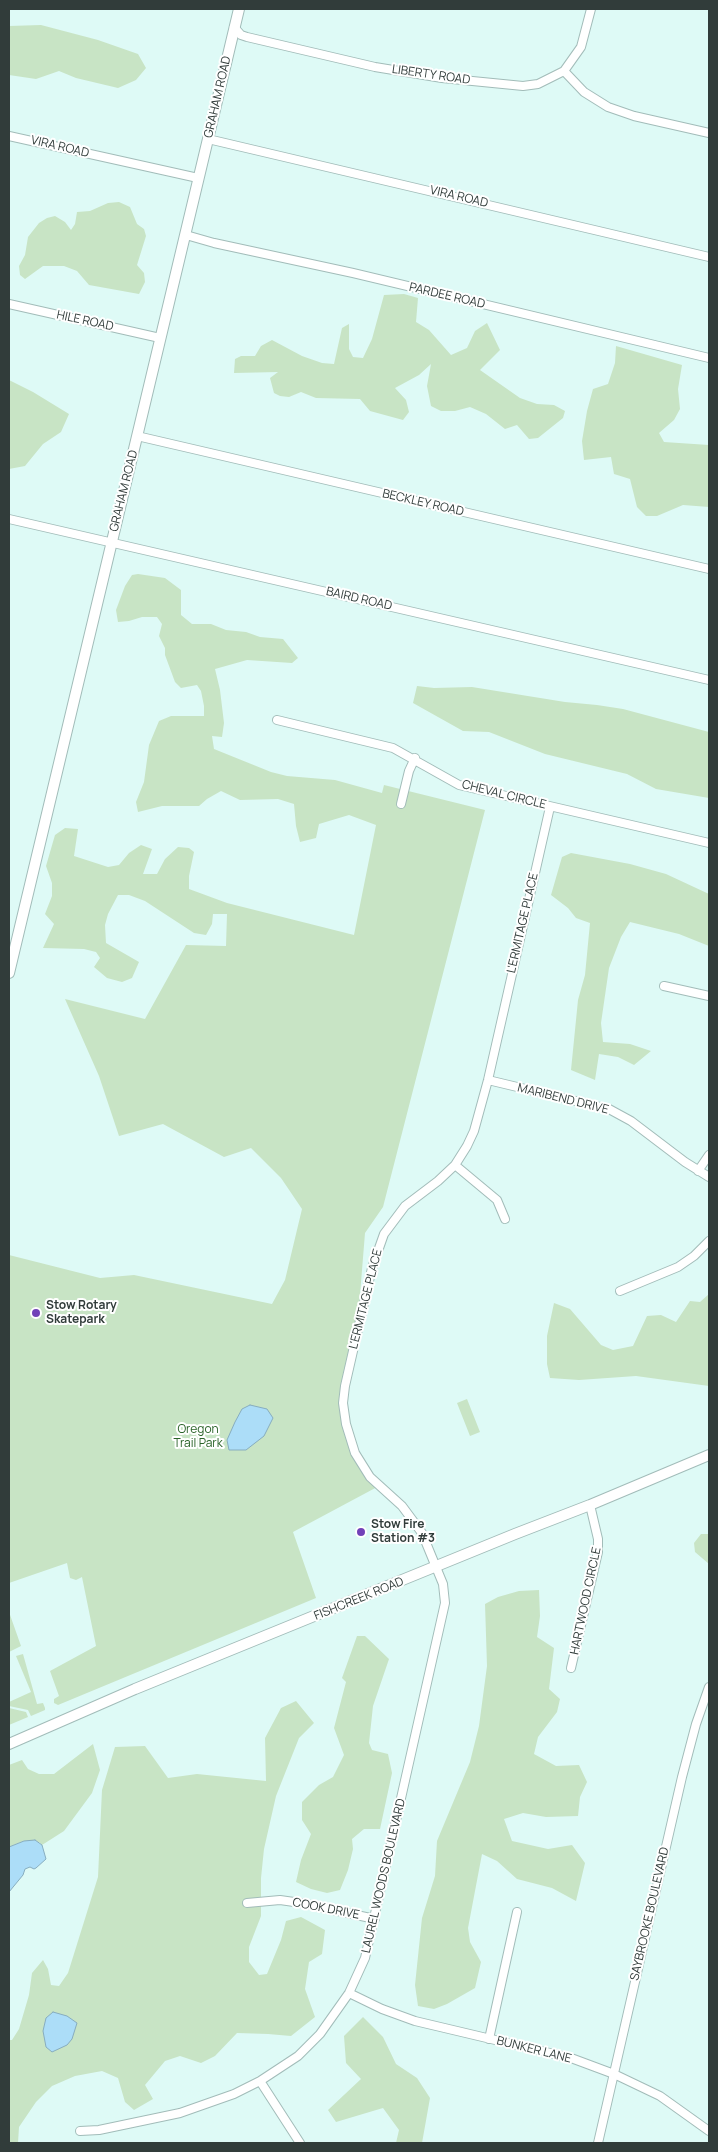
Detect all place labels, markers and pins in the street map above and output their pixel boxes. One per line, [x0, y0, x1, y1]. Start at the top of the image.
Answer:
place label: Stow Rotary Skatepark [46, 1299, 117, 1327]
marker: Stow Rotary Skatepark [30, 1307, 42, 1319]
place label: Stow Fire Station #3 [371, 1518, 435, 1546]
marker: Stow Fire Station #3 [355, 1526, 367, 1538]

